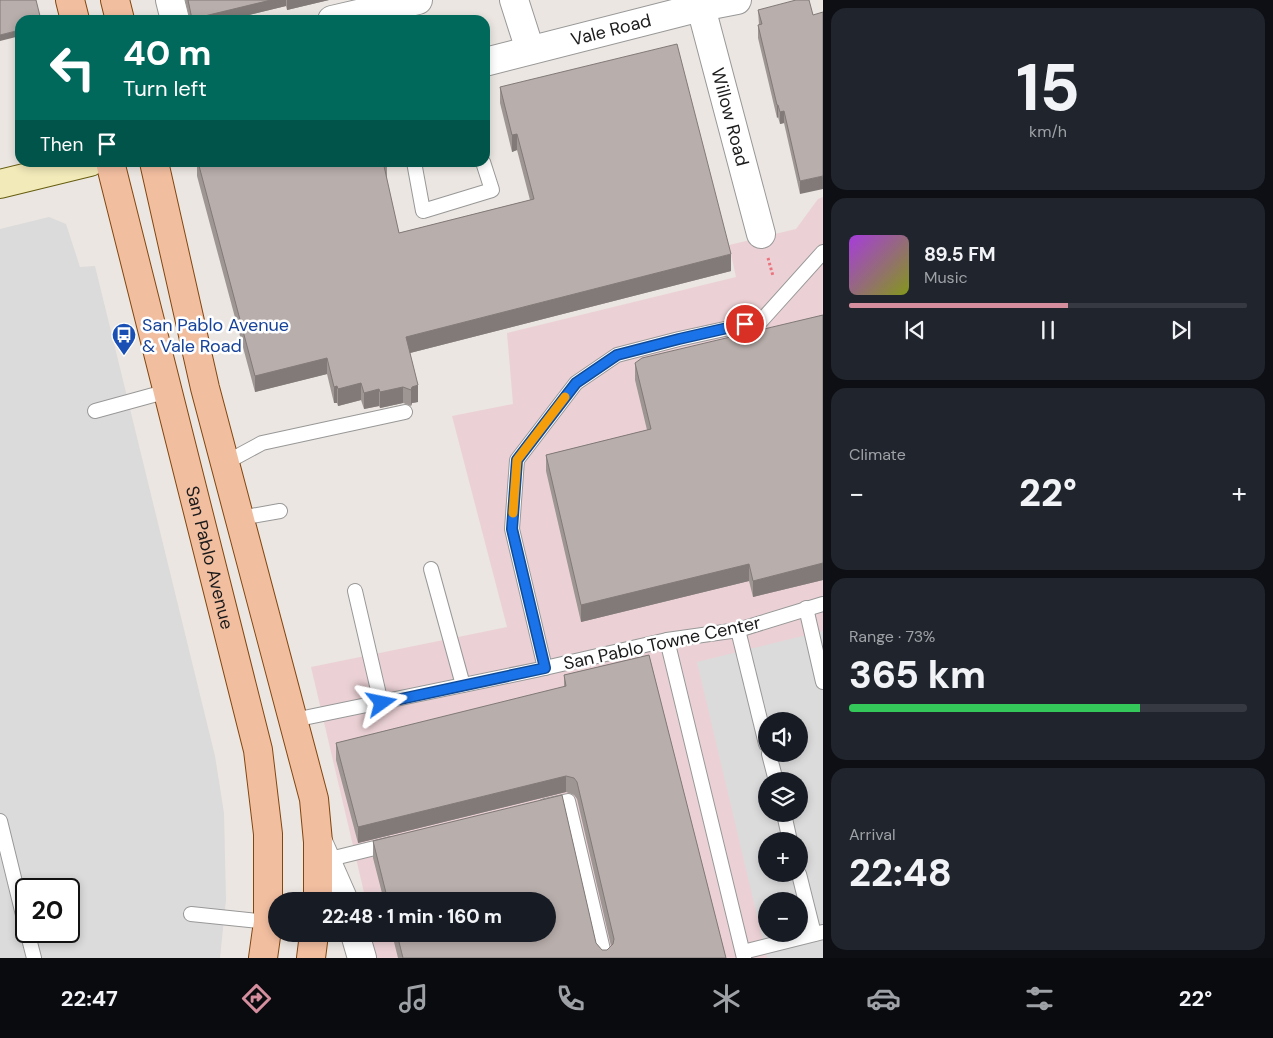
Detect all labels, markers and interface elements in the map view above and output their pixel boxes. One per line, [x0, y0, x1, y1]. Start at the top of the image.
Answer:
street label: Vale Road [568, 8, 654, 52]
text: 40 m [123, 30, 212, 76]
icon: left [40, 35, 105, 100]
text: 15 [1016, 46, 1080, 130]
street label: Willow Road [706, 65, 754, 169]
text: Turn left [123, 74, 207, 103]
text: km/h [1029, 121, 1067, 142]
icon: arrive [93, 130, 121, 158]
text: Then [40, 132, 83, 157]
text: 89.5 FM [924, 242, 996, 267]
text: Music [924, 267, 968, 288]
pin [724, 303, 766, 345]
icon: arrive [731, 310, 759, 338]
place label: San Pablo Avenue & Vale Road [142, 313, 289, 358]
icon: previous [901, 316, 929, 344]
icon: pause [1034, 316, 1062, 344]
icon: next [1167, 316, 1195, 344]
bus stop icon: San Pablo Avenue & Vale Road [111, 322, 137, 356]
text: Climate [849, 444, 906, 465]
text: 22° [1019, 468, 1077, 518]
text: − [849, 475, 864, 512]
text: + [1232, 475, 1247, 512]
street label: San Pablo Avenue [180, 483, 239, 632]
street label: San Pablo Towne Center [561, 610, 763, 676]
text: Range · 73% [849, 626, 935, 647]
text: 365 km [849, 650, 986, 700]
position arrow [355, 676, 407, 728]
map controls [758, 712, 808, 942]
button: sound [758, 712, 808, 762]
button: layers [758, 772, 808, 822]
text: Arrival [849, 824, 896, 845]
button: + [758, 832, 808, 882]
text: 22:48 [849, 848, 952, 898]
speed limit sign: 20 [15, 878, 80, 943]
button: − [758, 892, 808, 942]
text: 22:48 · 1 min · 160 m [322, 904, 502, 929]
icon: directions [239, 981, 274, 1016]
icon: music [396, 981, 431, 1016]
icon: phone [553, 981, 588, 1016]
icon: climate [709, 981, 744, 1016]
icon: car [866, 981, 901, 1016]
icon: filters [1022, 981, 1057, 1016]
text: 22:47 [61, 984, 118, 1013]
text: 22° [1179, 984, 1212, 1013]

